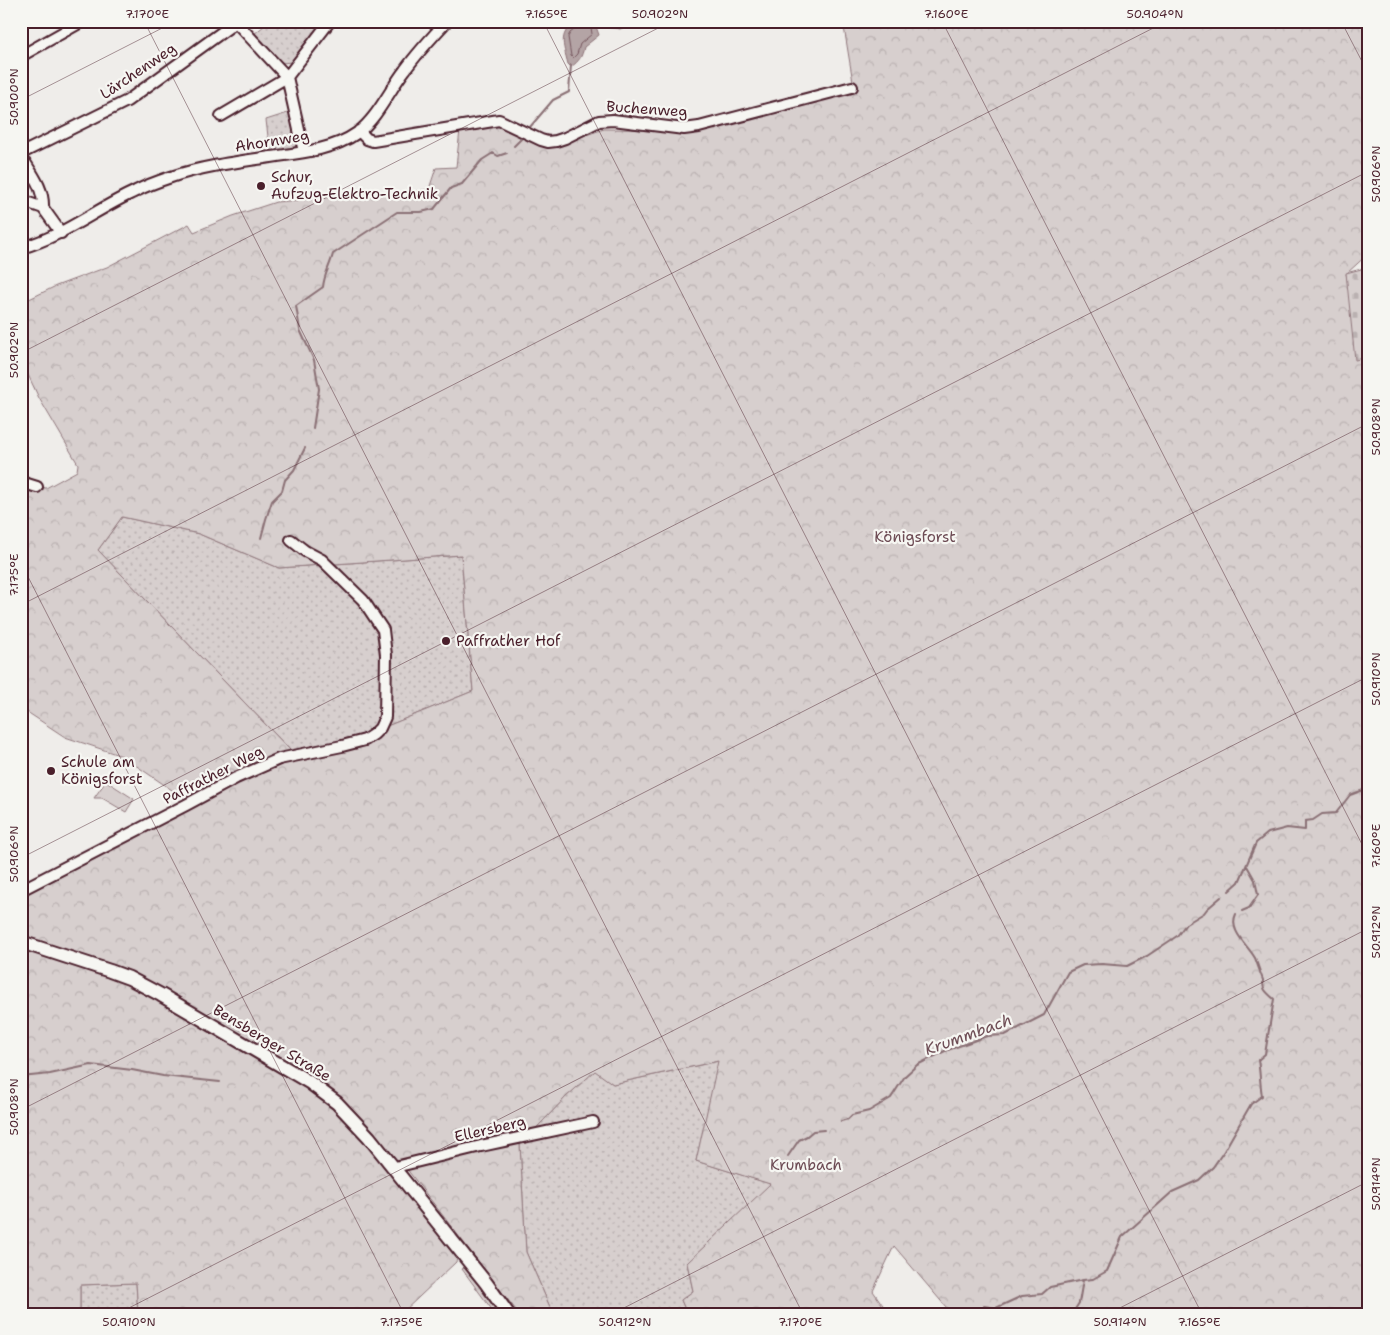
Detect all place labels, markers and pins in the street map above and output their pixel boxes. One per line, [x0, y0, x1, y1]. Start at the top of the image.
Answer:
place label: Schur, Aufzug-Elektro-Technik [271, 167, 438, 204]
marker: Schur, Aufzug-Elektro-Technik [255, 180, 267, 192]
place label: Paffrather Hof [456, 631, 561, 651]
marker: Paffrather Hof [440, 635, 452, 647]
place label: Schule am Königsforst [61, 752, 143, 789]
marker: Schule am Königsforst [45, 765, 57, 777]

